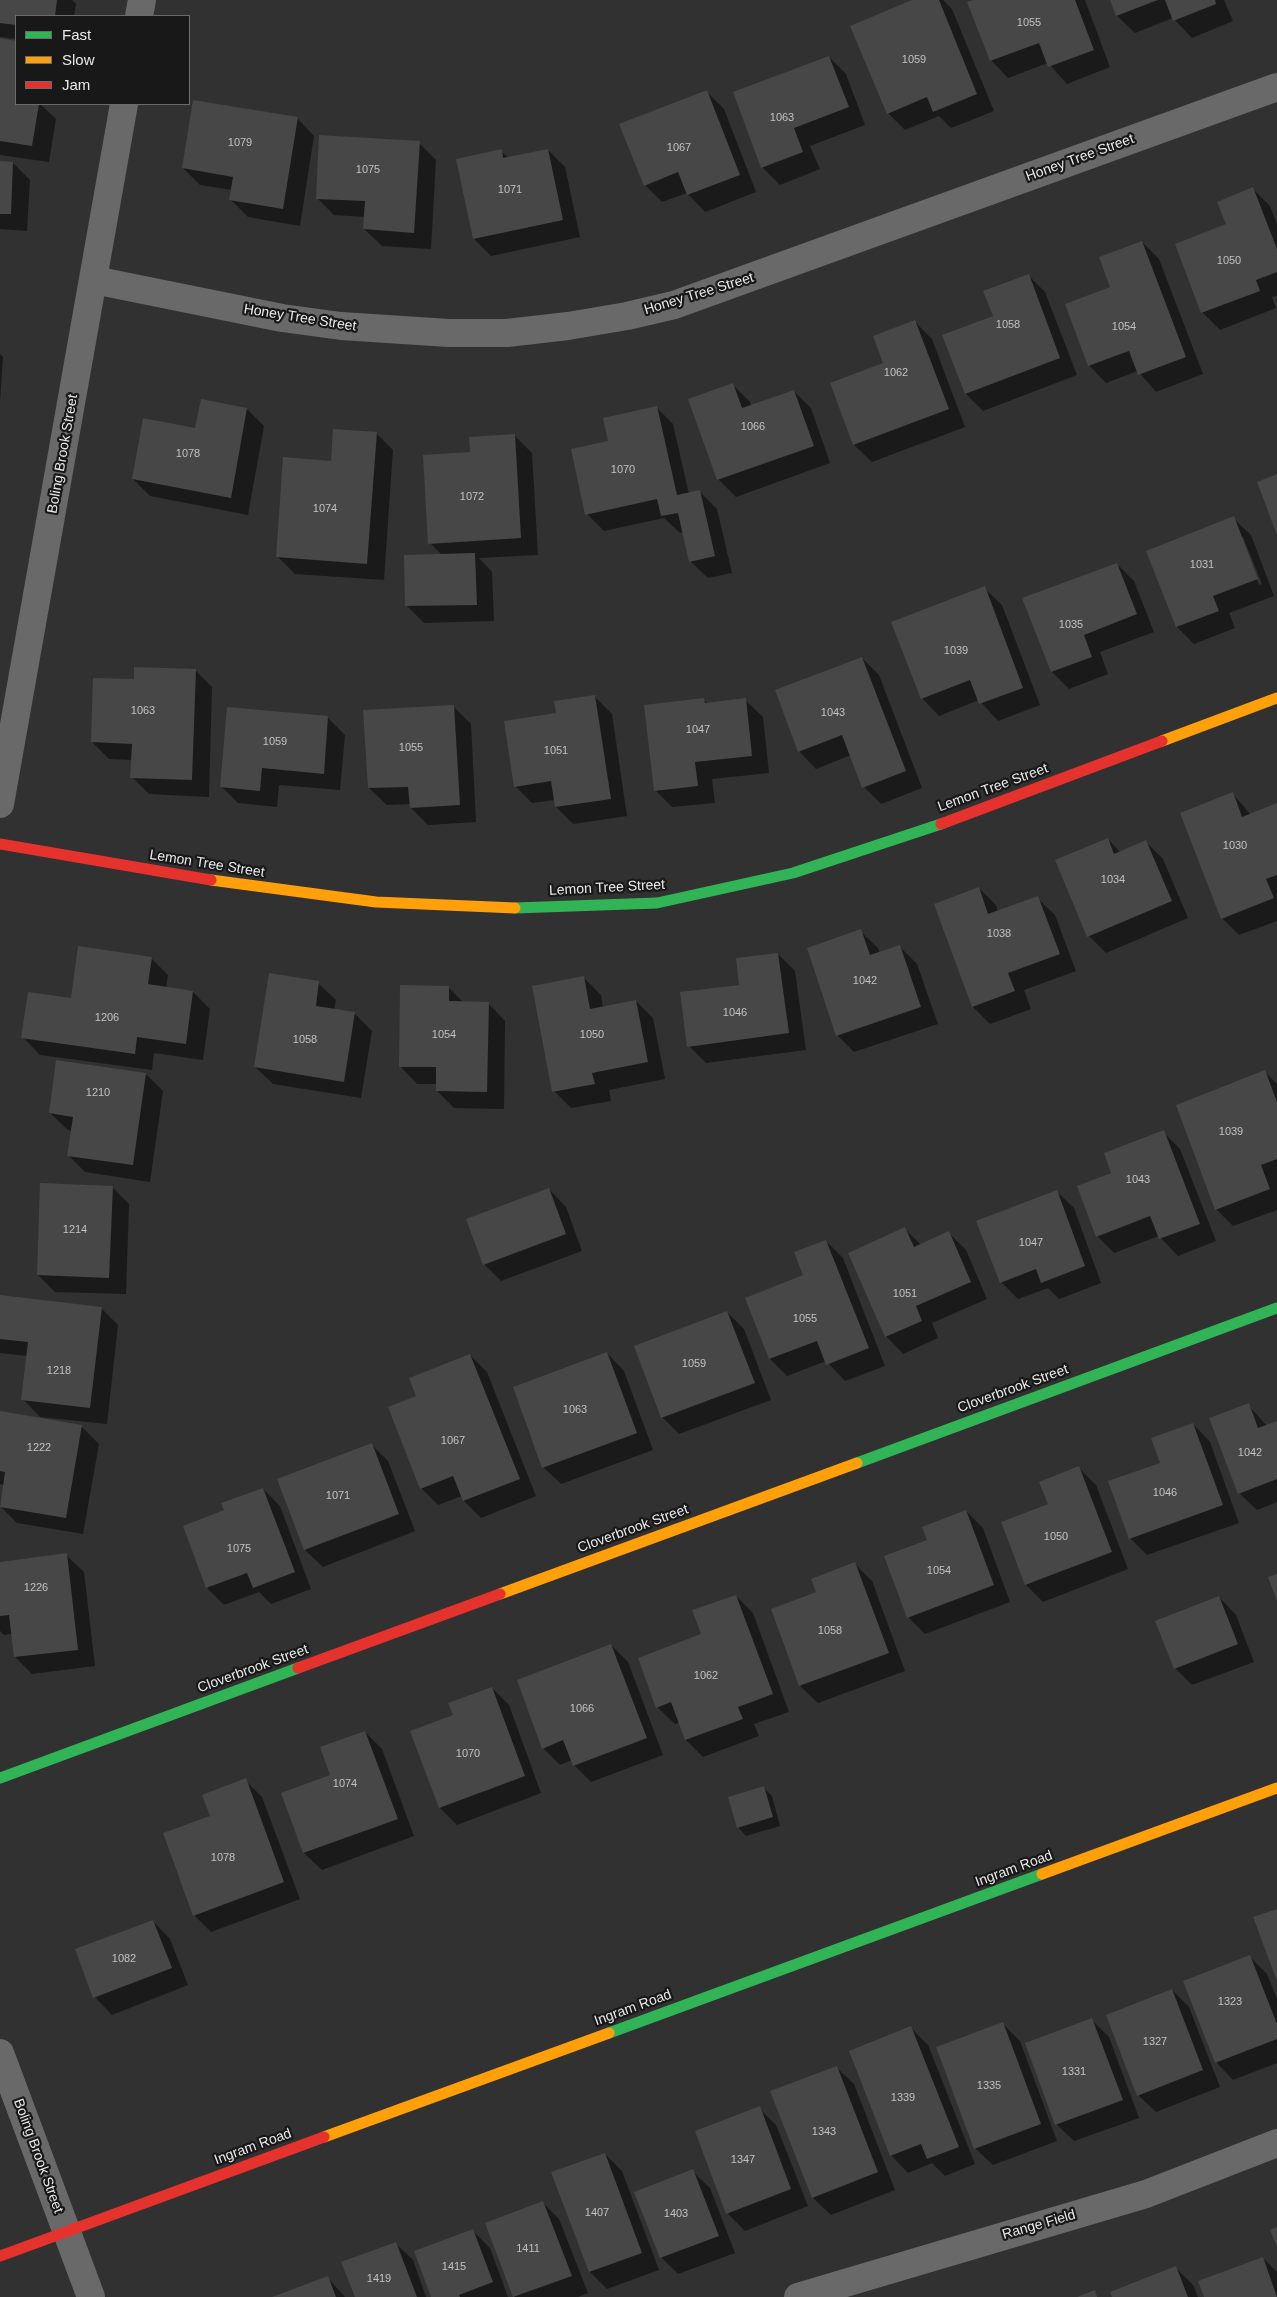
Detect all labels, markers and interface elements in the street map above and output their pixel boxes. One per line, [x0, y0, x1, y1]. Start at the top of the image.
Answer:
legend [15, 15, 190, 105]
house number: 1055 [1017, 16, 1041, 30]
text: Fast [62, 26, 91, 43]
text: Slow [62, 51, 95, 68]
house number: 1059 [902, 53, 926, 67]
text: Jam [62, 76, 90, 93]
house number: 1063 [770, 111, 794, 125]
street label: Honey Tree Street [1024, 131, 1136, 185]
house number: 1079 [228, 136, 252, 150]
house number: 1067 [667, 141, 691, 155]
house number: 1075 [356, 163, 380, 177]
house number: 1071 [498, 183, 522, 197]
house number: 1050 [1217, 254, 1241, 268]
street label: Honey Tree Street [642, 269, 756, 319]
street label: Honey Tree Street [242, 301, 358, 335]
house number: 1058 [996, 318, 1020, 332]
house number: 1054 [1112, 320, 1136, 334]
house number: 1062 [884, 366, 908, 380]
street label: Boling Brook Street [44, 393, 82, 515]
house number: 1066 [741, 420, 765, 434]
house number: 1078 [176, 447, 200, 461]
house number: 1070 [611, 463, 635, 477]
house number: 1072 [460, 490, 484, 504]
house number: 1074 [313, 502, 337, 516]
house number: 1031 [1190, 558, 1214, 572]
house number: 1035 [1059, 618, 1083, 632]
house number: 1039 [944, 644, 968, 658]
house number: 1063 [131, 704, 155, 718]
house number: 1043 [821, 706, 845, 720]
house number: 1047 [686, 723, 710, 737]
house number: 1059 [263, 735, 287, 749]
house number: 1055 [399, 741, 423, 755]
house number: 1051 [544, 744, 568, 758]
street label: Lemon Tree Street [936, 760, 1050, 816]
house number: 1030 [1223, 839, 1247, 853]
street label: Lemon Tree Street [148, 847, 266, 881]
house number: 1034 [1101, 873, 1125, 887]
street label: Lemon Tree Street [549, 877, 665, 899]
house number: 1038 [987, 927, 1011, 941]
house number: 1042 [853, 974, 877, 988]
house number: 1046 [723, 1006, 747, 1020]
house number: 1206 [95, 1011, 119, 1025]
house number: 1054 [432, 1028, 456, 1042]
house number: 1050 [580, 1028, 604, 1042]
house number: 1058 [293, 1033, 317, 1047]
house number: 1210 [86, 1086, 110, 1100]
house number: 1039 [1219, 1125, 1243, 1139]
house number: 1043 [1126, 1173, 1150, 1187]
house number: 1214 [63, 1223, 87, 1237]
house number: 1047 [1019, 1236, 1043, 1250]
house number: 1051 [893, 1287, 917, 1301]
house number: 1055 [793, 1312, 817, 1326]
house number: 1059 [682, 1357, 706, 1371]
street label: Cloverbrook Street [955, 1361, 1071, 1417]
house number: 1218 [47, 1364, 71, 1378]
house number: 1063 [563, 1403, 587, 1417]
house number: 1067 [441, 1434, 465, 1448]
house number: 1222 [27, 1441, 51, 1455]
house number: 1042 [1238, 1446, 1262, 1460]
house number: 1046 [1153, 1486, 1177, 1500]
house number: 1071 [326, 1489, 350, 1503]
street label: Cloverbrook Street [575, 1501, 691, 1557]
house number: 1050 [1044, 1530, 1068, 1544]
house number: 1075 [227, 1542, 251, 1556]
house number: 1054 [927, 1564, 951, 1578]
house number: 1226 [24, 1581, 48, 1595]
house number: 1058 [818, 1624, 842, 1638]
street label: Cloverbrook Street [195, 1641, 311, 1697]
house number: 1062 [694, 1669, 718, 1683]
house number: 1066 [570, 1702, 594, 1716]
house number: 1070 [456, 1747, 480, 1761]
house number: 1074 [333, 1777, 357, 1791]
street label: Ingram Road [973, 1847, 1055, 1891]
house number: 1078 [211, 1851, 235, 1865]
house number: 1082 [112, 1952, 136, 1966]
street label: Ingram Road [592, 1986, 674, 2030]
house number: 1323 [1218, 1995, 1242, 2009]
house number: 1327 [1143, 2035, 1167, 2049]
house number: 1331 [1062, 2065, 1086, 2079]
house number: 1335 [977, 2079, 1001, 2093]
house number: 1339 [891, 2091, 915, 2105]
street label: Boling Brook Street [9, 2096, 67, 2216]
street label: Ingram Road [212, 2125, 294, 2169]
house number: 1343 [812, 2125, 836, 2139]
house number: 1347 [731, 2153, 755, 2167]
house number: 1407 [585, 2206, 609, 2220]
house number: 1403 [664, 2207, 688, 2221]
street label: Range Field [1000, 2207, 1078, 2243]
house number: 1411 [516, 2242, 540, 2256]
house number: 1415 [442, 2260, 466, 2274]
house number: 1419 [367, 2272, 391, 2286]

